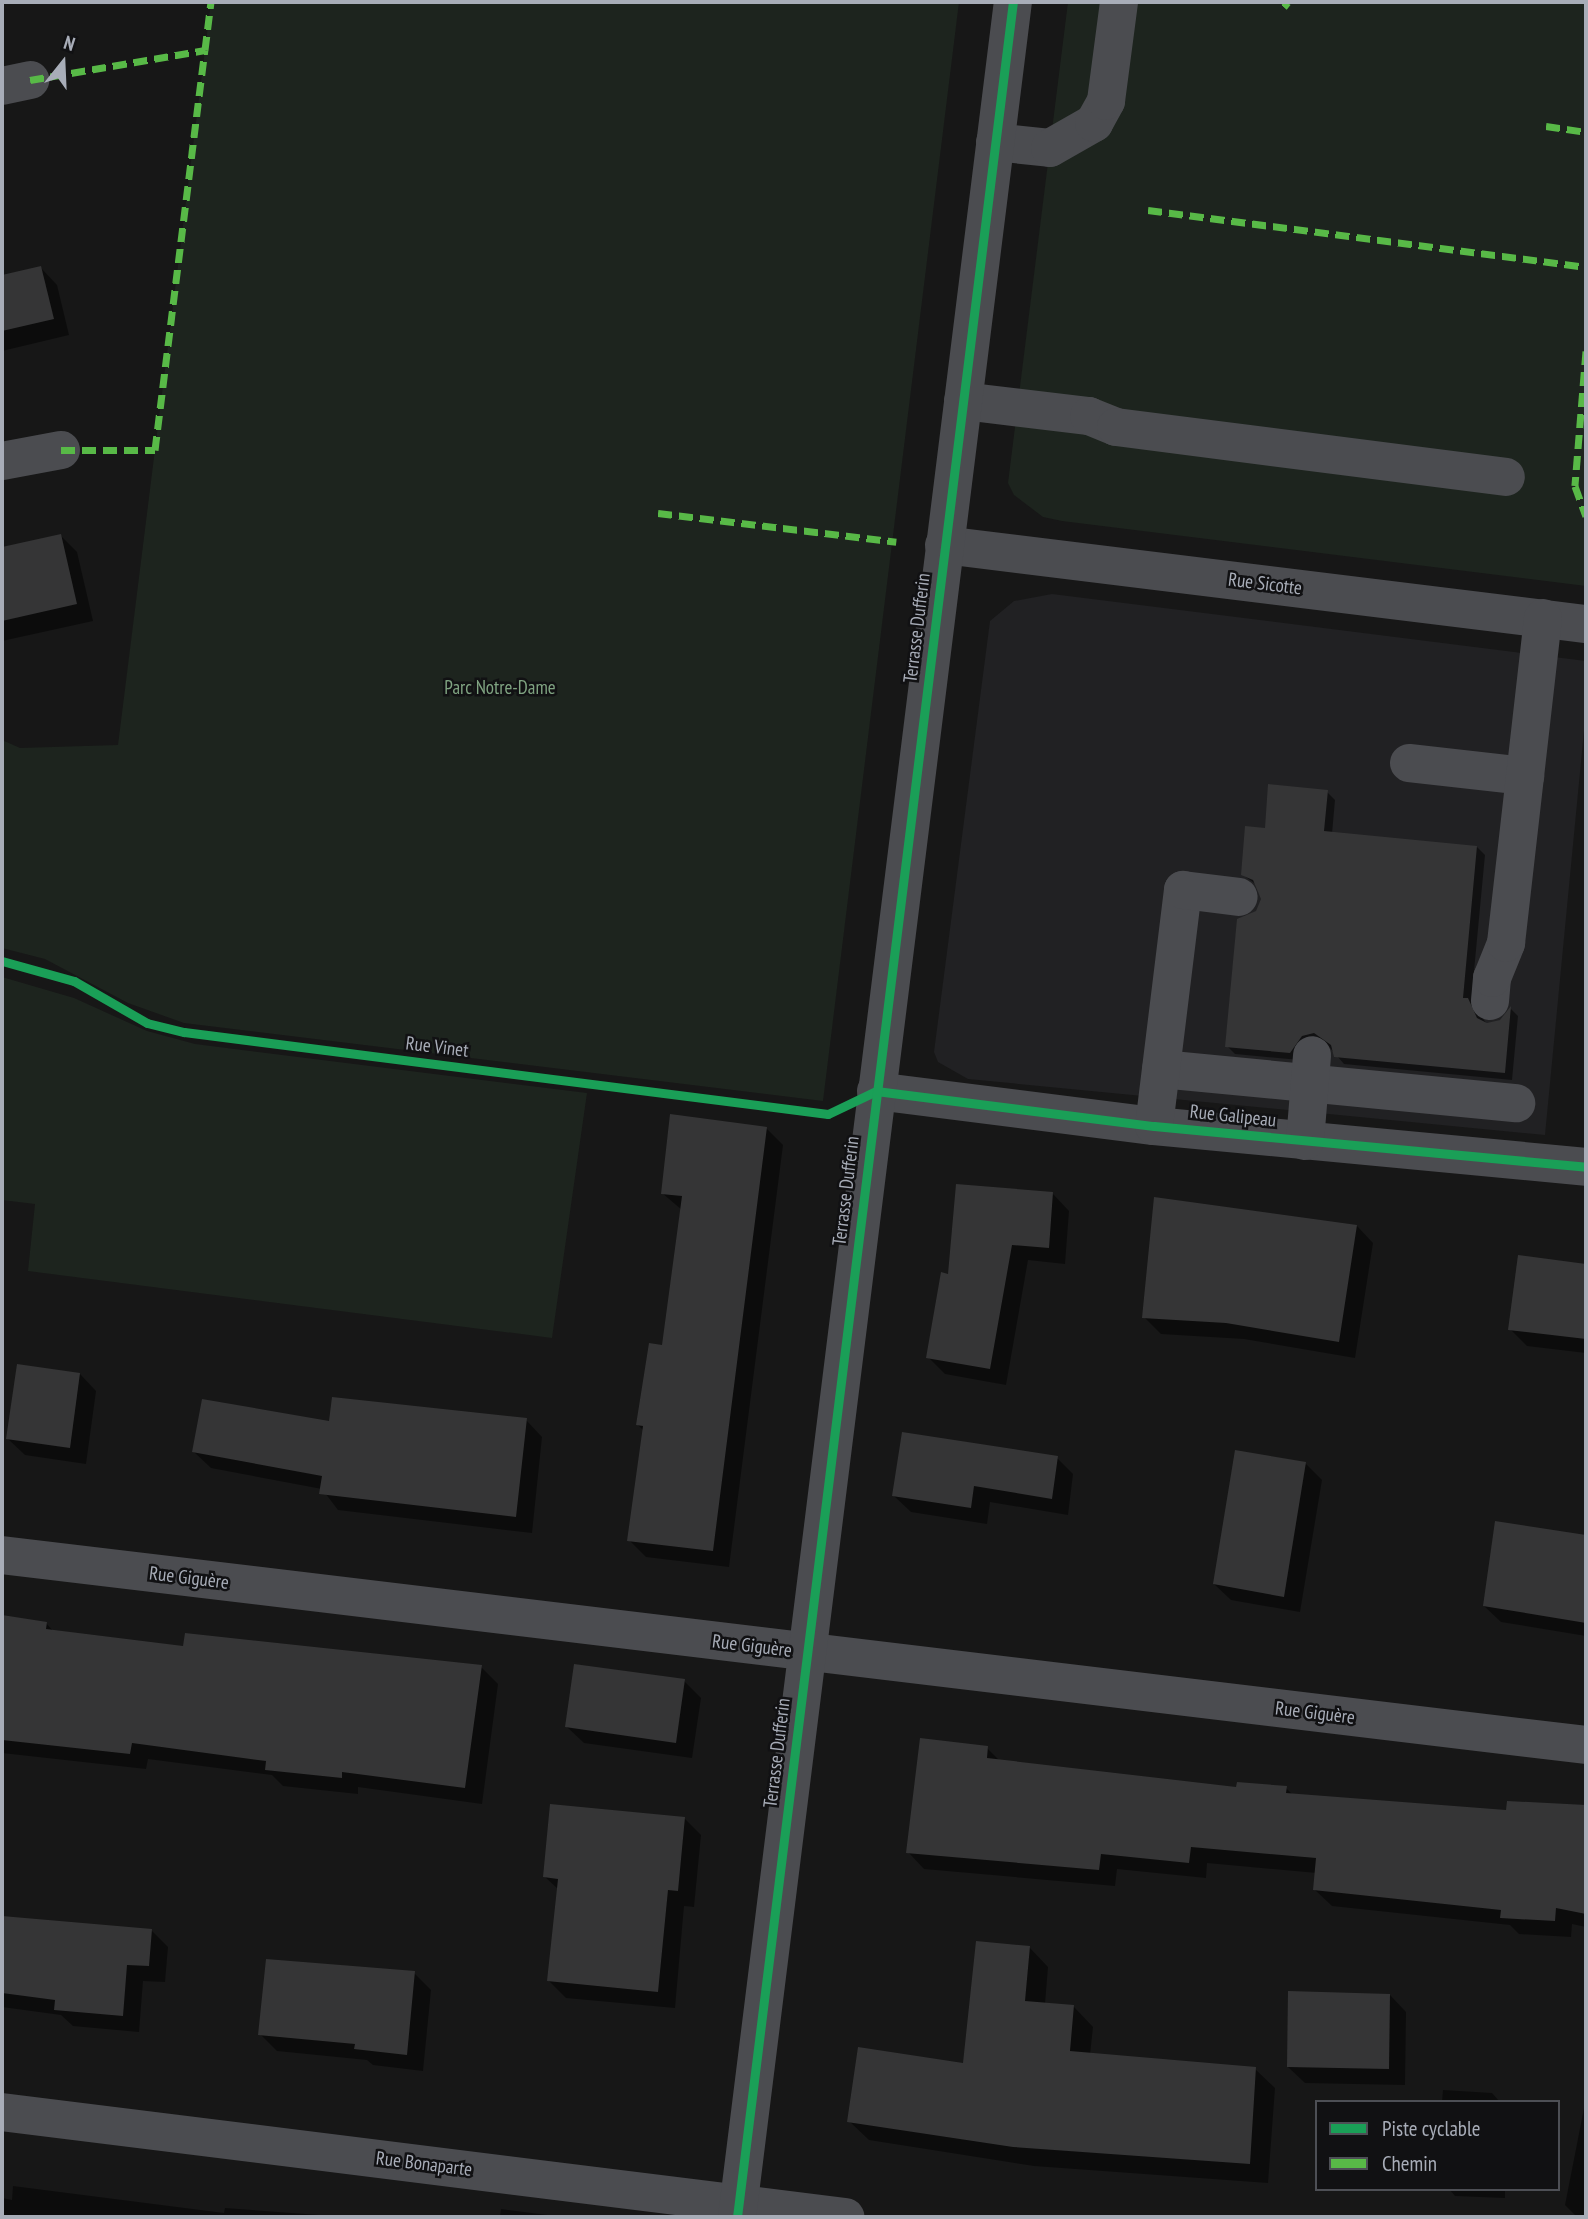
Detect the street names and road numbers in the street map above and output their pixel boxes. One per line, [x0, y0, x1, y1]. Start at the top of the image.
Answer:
street label: Rue Sicotte [1227, 568, 1303, 600]
street label: Terrasse Dufferin [899, 572, 935, 684]
street label: Rue Vinet [404, 1032, 470, 1062]
street label: Rue Galipeau [1189, 1100, 1277, 1132]
street label: Terrasse Dufferin [828, 1135, 864, 1247]
street label: Rue Giguère [148, 1562, 230, 1594]
street label: Rue Giguère [711, 1630, 793, 1662]
street label: Terrasse Dufferin [759, 1697, 795, 1809]
street label: Rue Giguère [1274, 1697, 1356, 1729]
street label: Rue Bonaparte [375, 2147, 473, 2181]

